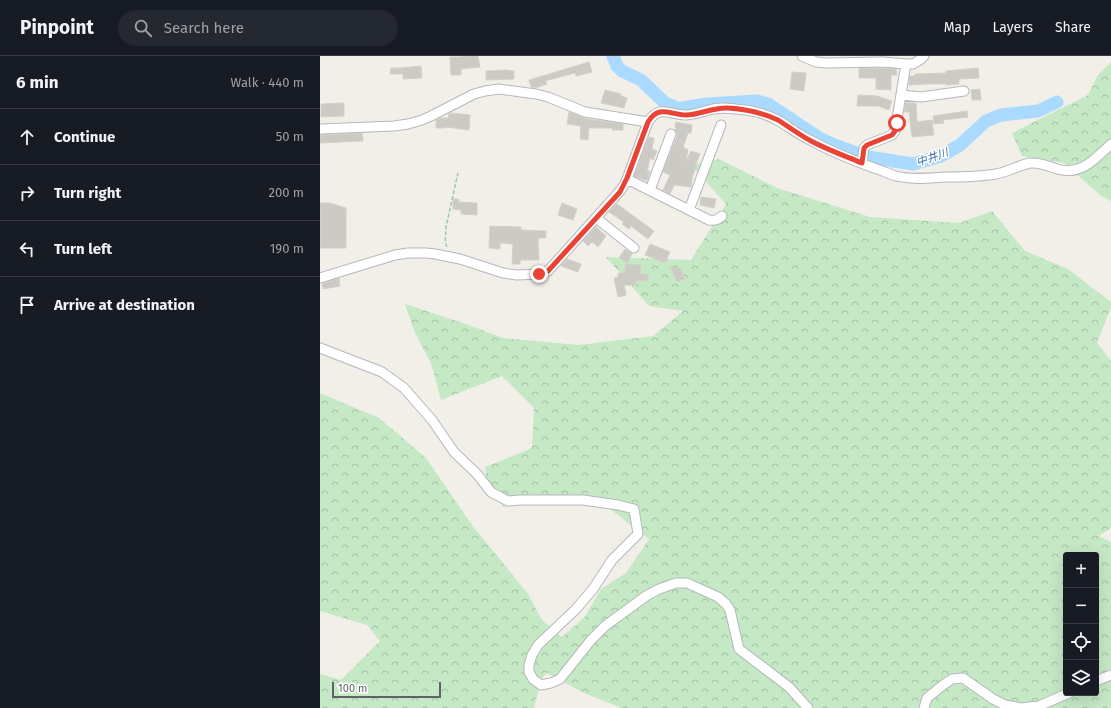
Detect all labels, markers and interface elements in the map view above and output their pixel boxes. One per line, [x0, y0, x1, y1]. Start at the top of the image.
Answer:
search box [118, 10, 398, 46]
text: Pinpoint [20, 16, 94, 39]
icon: search [132, 17, 154, 39]
text: Search here [164, 19, 244, 37]
text: Map [944, 19, 970, 36]
text: Layers [992, 19, 1033, 36]
text: Share [1055, 19, 1091, 36]
text: 6 min [16, 72, 59, 93]
text: Walk · 440 m [231, 75, 304, 90]
route start [888, 114, 906, 132]
icon: ahead [16, 126, 38, 148]
text: Continue [54, 128, 115, 146]
text: 50 m [276, 129, 304, 144]
water label: 中井川 [914, 145, 951, 169]
icon: right [16, 182, 38, 204]
text: Turn right [54, 184, 121, 202]
text: 200 m [268, 185, 304, 200]
icon: left [16, 238, 38, 260]
text: Turn left [54, 240, 112, 258]
text: 190 m [270, 241, 304, 256]
route end [530, 265, 548, 283]
icon: arrive [16, 294, 38, 316]
text: Arrive at destination [54, 296, 195, 314]
map controls [1063, 552, 1099, 696]
button: + [1063, 552, 1099, 588]
button: − [1063, 588, 1099, 624]
button: locate [1063, 624, 1099, 660]
button: layers [1063, 660, 1099, 696]
scale bar [332, 680, 441, 699]
text: 100 m [338, 682, 367, 695]

